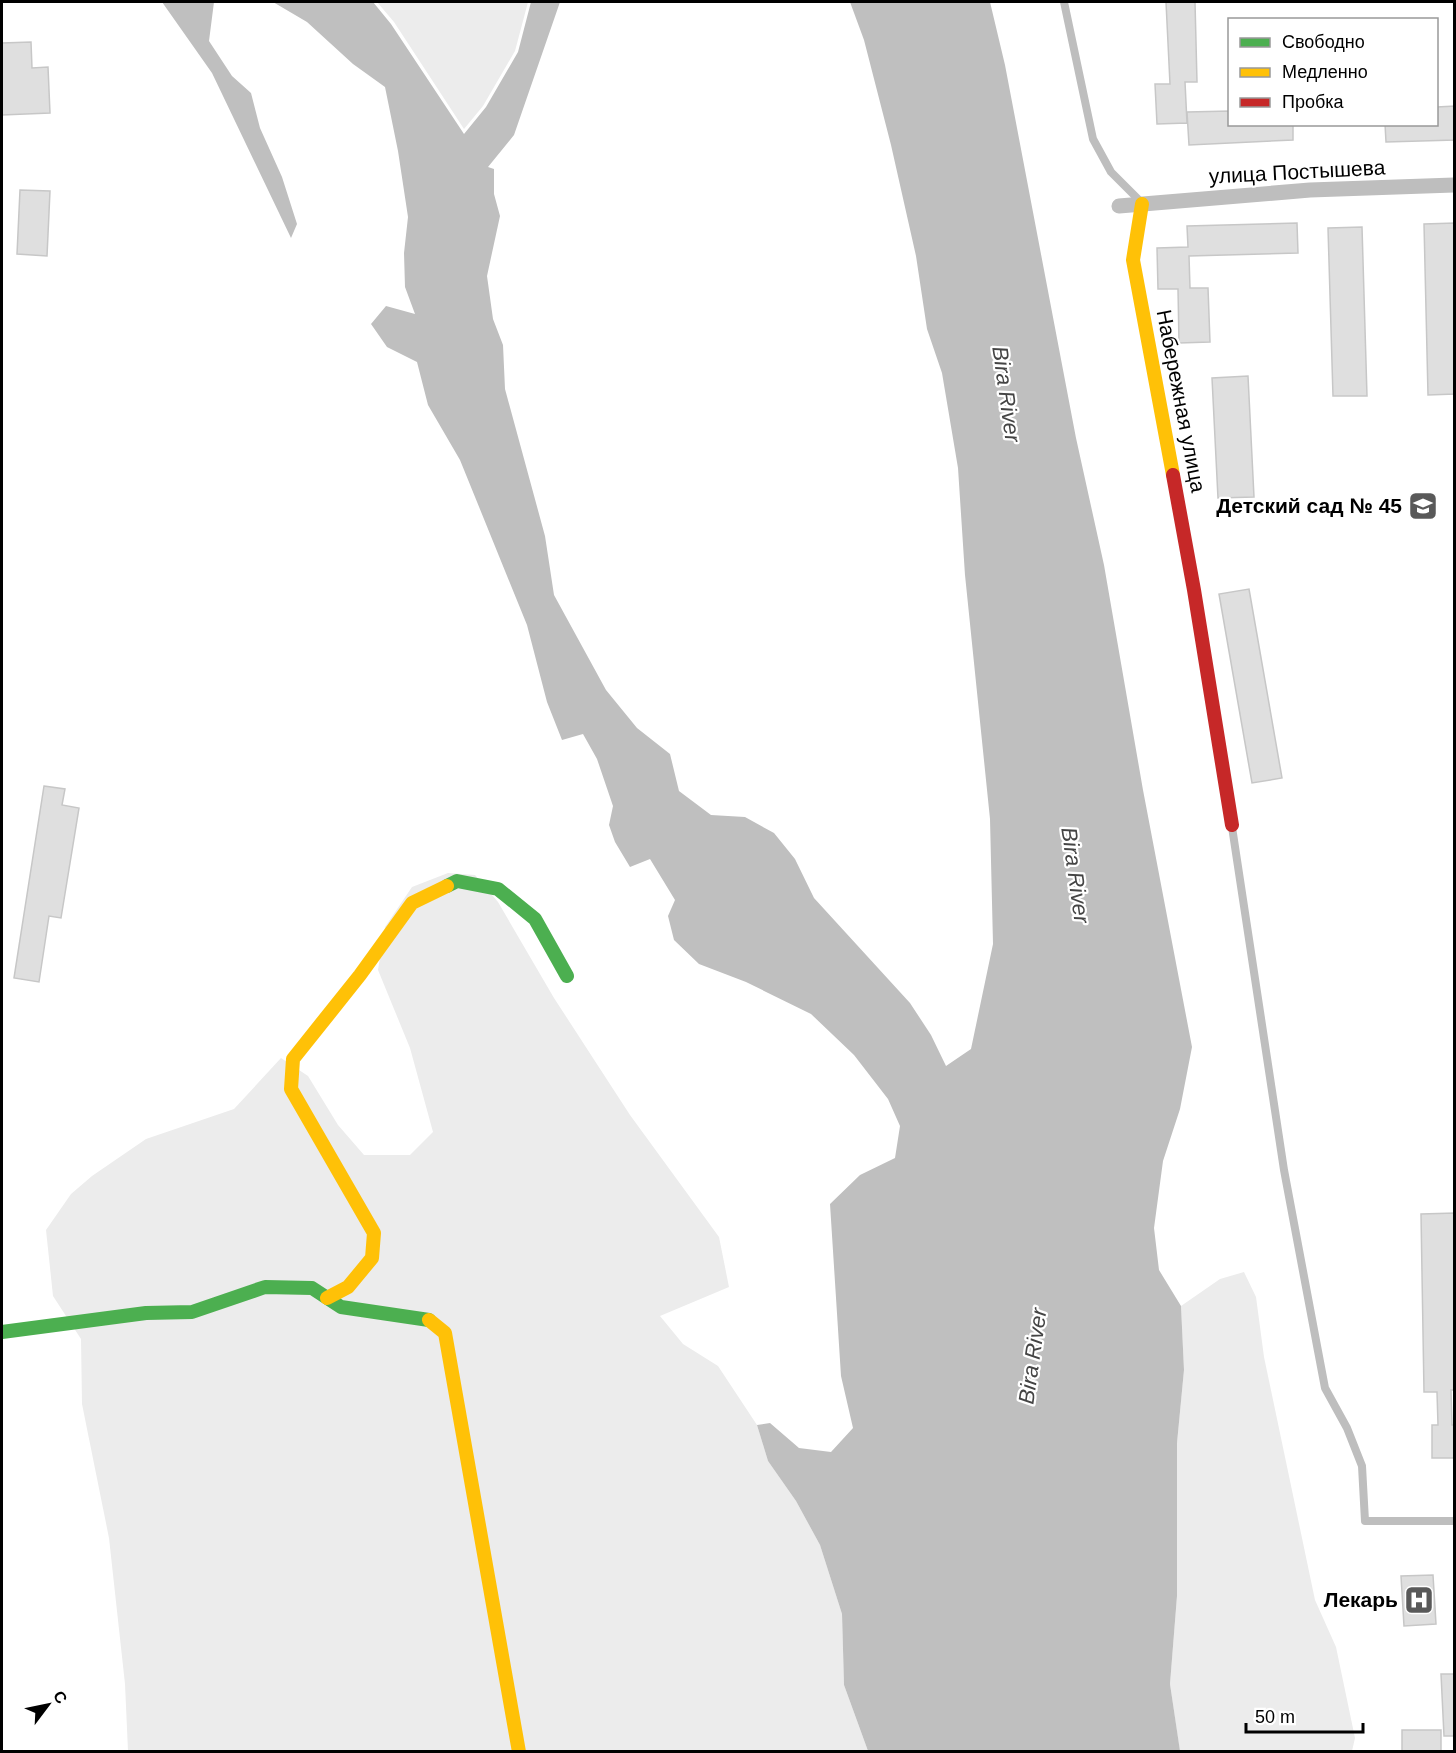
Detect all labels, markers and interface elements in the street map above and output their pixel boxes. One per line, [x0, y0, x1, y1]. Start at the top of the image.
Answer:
legend [1228, 18, 1438, 126]
text: Свободно [1282, 32, 1365, 52]
text: Медленно [1282, 62, 1368, 82]
text: Пробка [1282, 92, 1345, 112]
street label: улица Постышева [1208, 155, 1386, 188]
street label: Набережная улица [1152, 308, 1211, 495]
water label: Bira River [987, 345, 1026, 445]
school or university icon: Детский сад № 45 [1407, 490, 1439, 522]
place label: Детский сад № 45 [1216, 494, 1402, 517]
water label: Bira River [1056, 826, 1095, 926]
water label: Bira River [1013, 1305, 1052, 1406]
hospital icon: Лекарь [1403, 1584, 1435, 1616]
place label: Лекарь [1324, 1588, 1398, 1611]
north arrow [18, 1675, 78, 1735]
text: С [50, 1688, 71, 1707]
scale bar [1246, 1696, 1363, 1734]
text: 50 m [1255, 1707, 1295, 1727]

